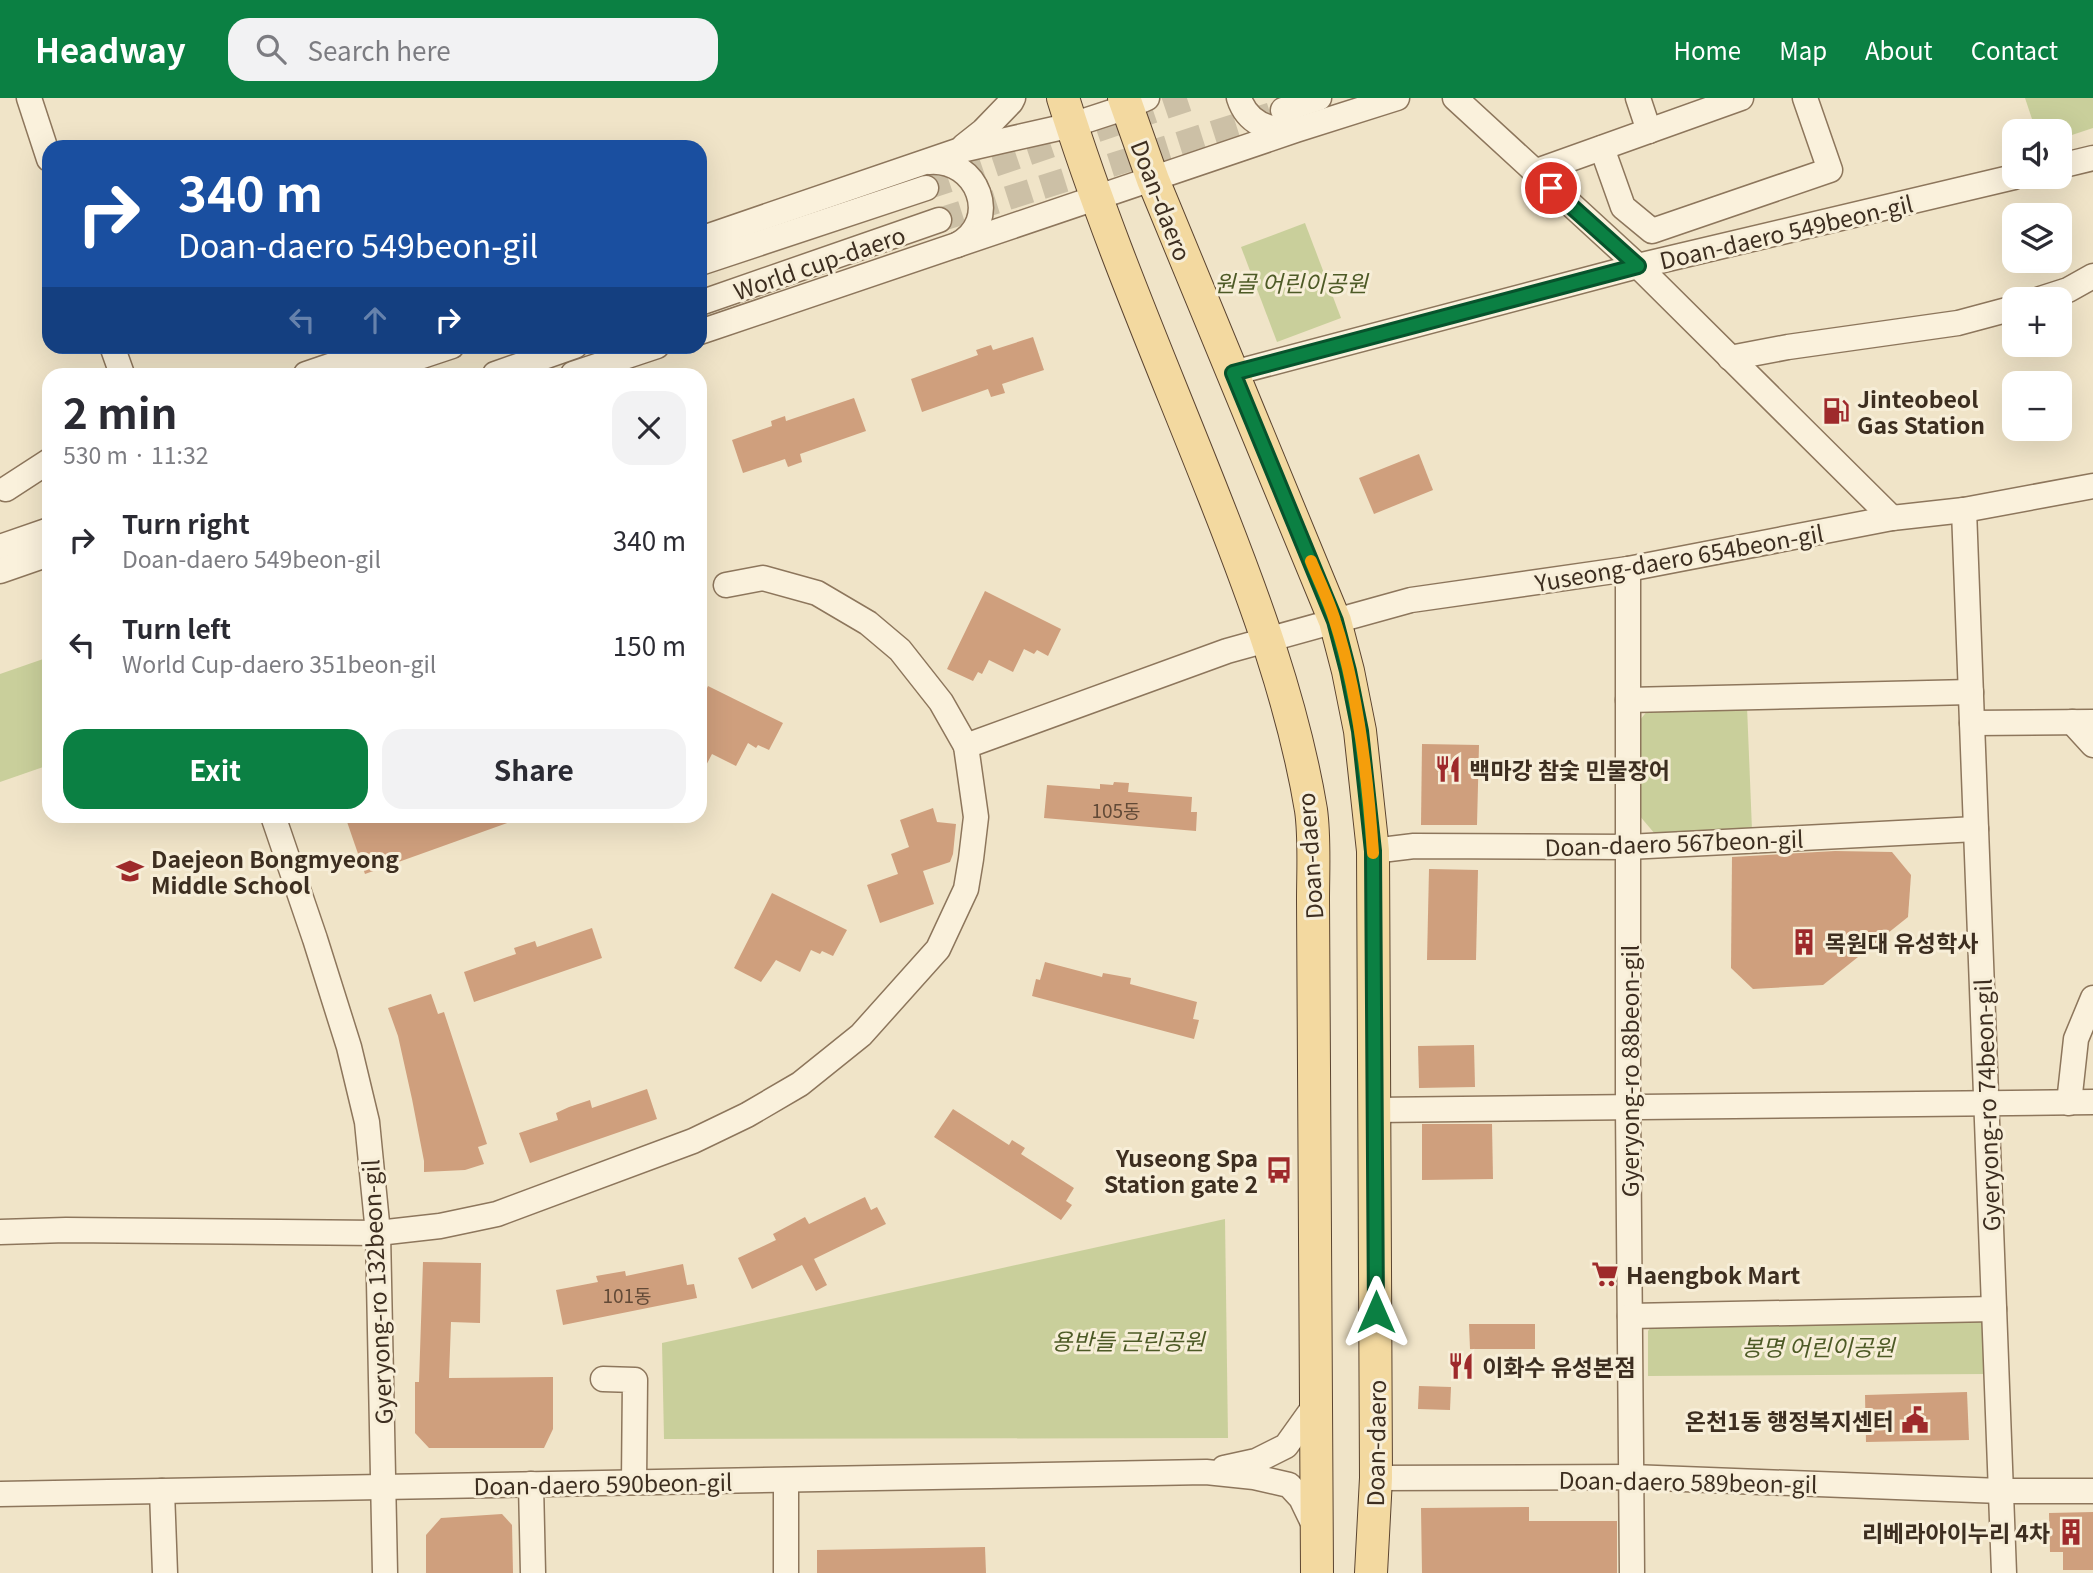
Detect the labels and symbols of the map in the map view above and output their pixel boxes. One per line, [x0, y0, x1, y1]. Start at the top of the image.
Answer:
street label: Doan-daero [1123, 135, 1201, 265]
pin [1521, 158, 1581, 218]
street label: Doan-daero 549beon-gil [1656, 185, 1916, 277]
street label: World cup-daero [729, 217, 909, 307]
park label: 원골 어린이공원 [1214, 265, 1369, 299]
place label: Jinteobeol Gas Station [1857, 381, 1985, 441]
fuel station icon: Jinteobeol Gas Station [1821, 396, 1851, 426]
street label: Yuseong-daero 654beon-gil [1531, 515, 1826, 599]
place label: 백마강 참숯 민물장어 [1469, 752, 1670, 786]
restaurant icon: 백마강 참숯 민물장어 [1433, 754, 1463, 784]
street label: Doan-daero [1288, 792, 1330, 920]
house number: 105동 [1091, 796, 1141, 823]
street label: Doan-daero 567beon-gil [1544, 820, 1804, 864]
place label: Daejeon Bongmyeong Middle School [151, 841, 399, 901]
school or university icon: Daejeon Bongmyeong Middle School [115, 856, 145, 886]
place label: 목원대 유성학사 [1825, 925, 1978, 959]
building icon: 목원대 유성학사 [1789, 927, 1819, 957]
street label: Gyeryong-ro 88beon-gil [1612, 945, 1646, 1197]
street label: Gyeryong-ro 74beon-gil [1965, 978, 2007, 1232]
place label: Yuseong Spa Station gate 2 [1104, 1140, 1258, 1200]
bus stop icon: Yuseong Spa Station gate 2 [1264, 1155, 1294, 1185]
street label: Gyeryong-ro 132beon-gil [352, 1159, 400, 1425]
place label: Haengbok Mart [1626, 1257, 1800, 1291]
supermarket icon: Haengbok Mart [1590, 1259, 1620, 1289]
position arrow [1339, 1275, 1413, 1349]
house number: 101동 [602, 1281, 652, 1308]
park label: 용반들 근린공원 [1051, 1323, 1206, 1357]
park label: 봉명 어린이공원 [1741, 1329, 1896, 1363]
place label: 이화수 유성본점 [1482, 1349, 1635, 1383]
restaurant icon: 이화수 유성본점 [1446, 1351, 1476, 1381]
street label: Doan-daero [1357, 1379, 1393, 1507]
place label: 온천1동 행정복지센터 [1685, 1403, 1894, 1437]
public building icon: 온천1동 행정복지센터 [1900, 1405, 1930, 1435]
street label: Doan-daero 589beon-gil [1558, 1462, 1818, 1500]
street label: Doan-daero 590beon-gil [473, 1464, 733, 1502]
place label: 리베라아이누리 4차 [1862, 1515, 2050, 1549]
building icon: 리베라아이누리 4차 [2056, 1517, 2086, 1547]

